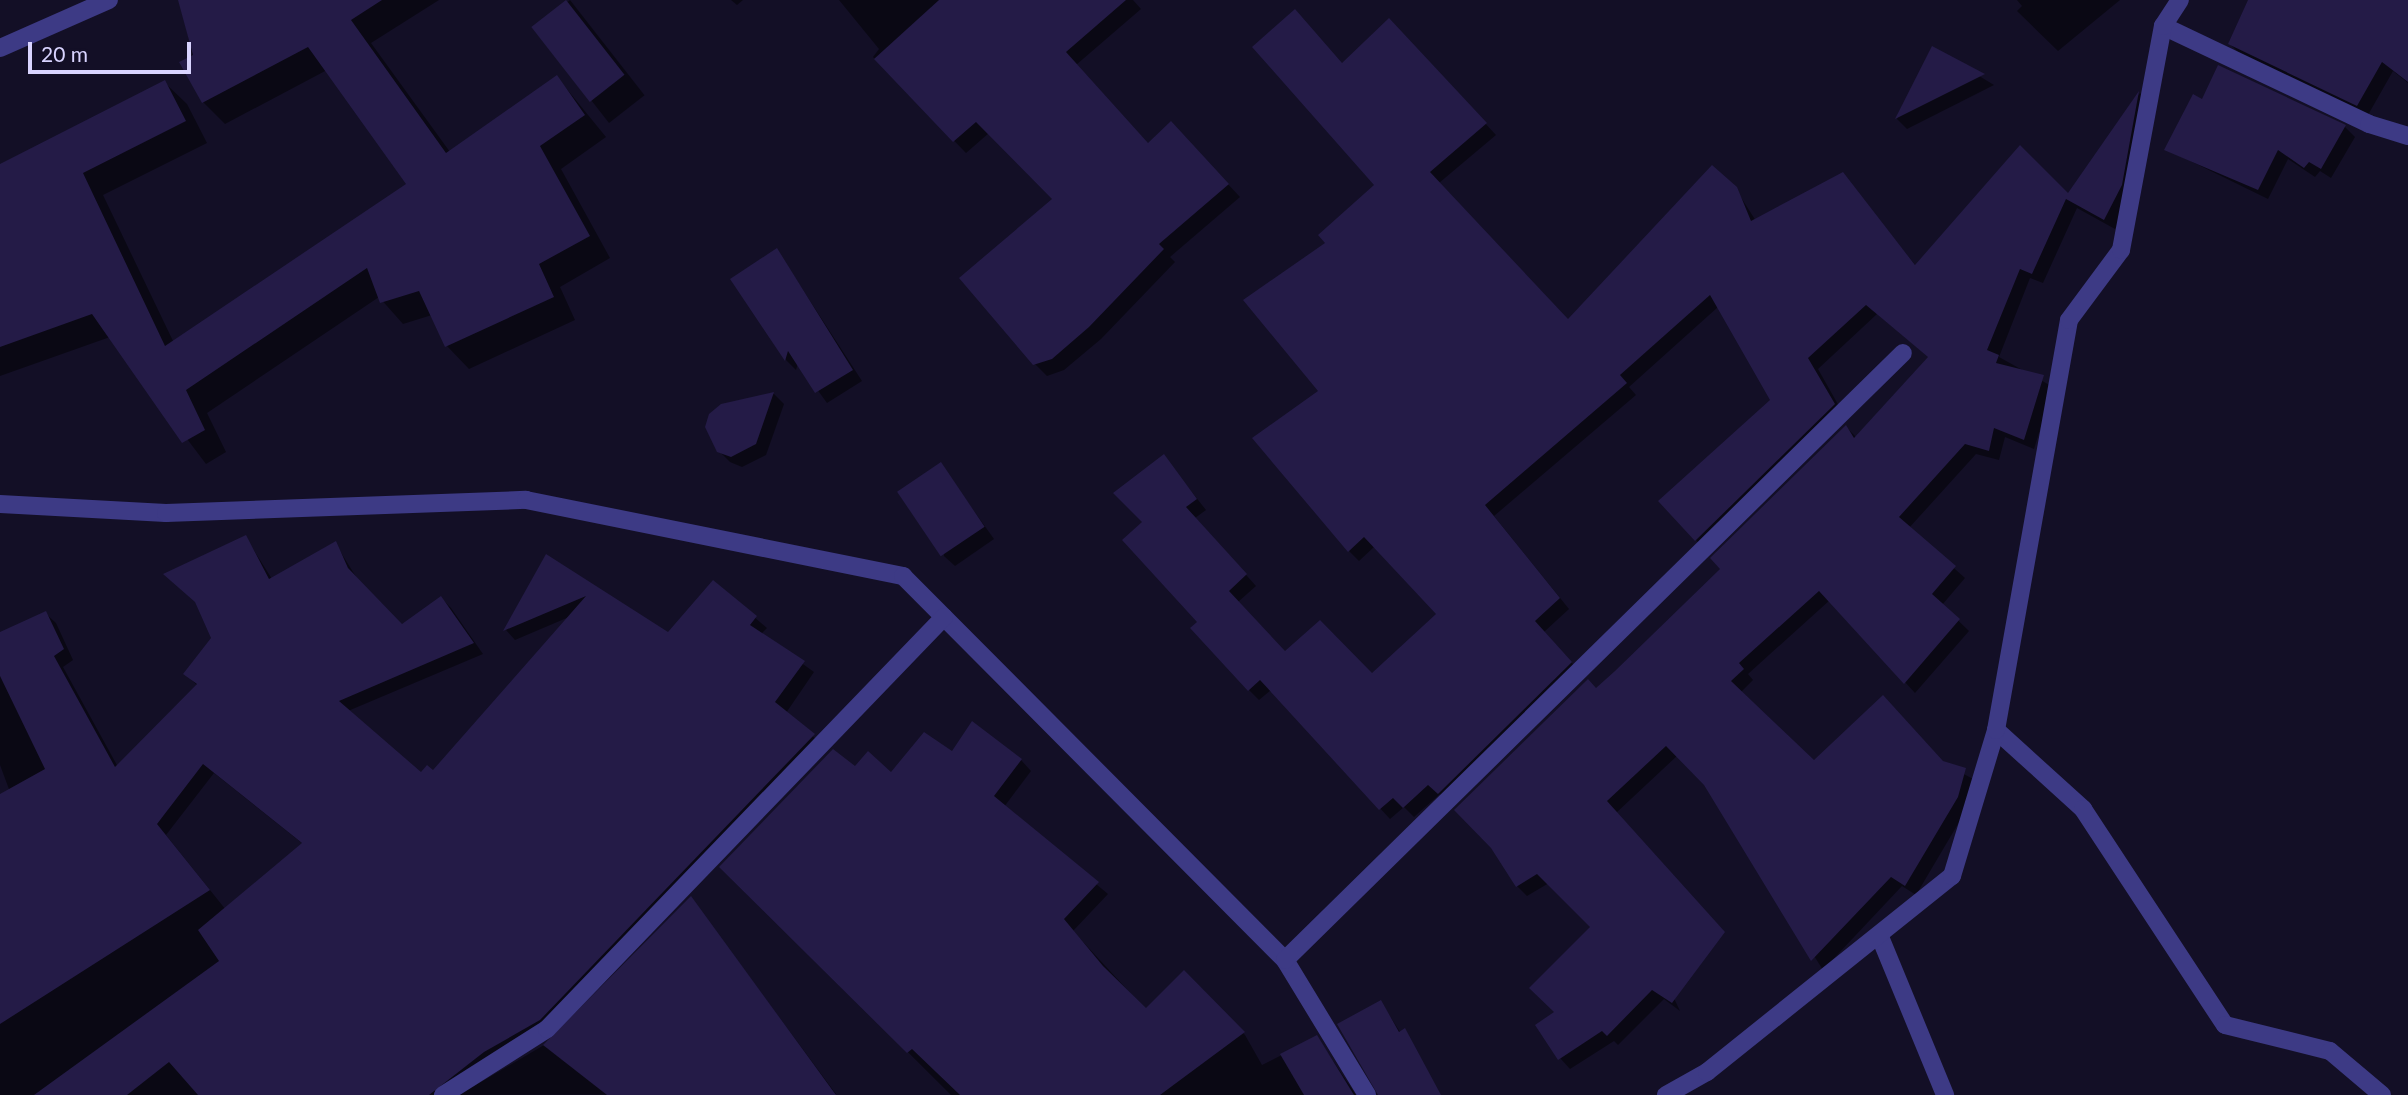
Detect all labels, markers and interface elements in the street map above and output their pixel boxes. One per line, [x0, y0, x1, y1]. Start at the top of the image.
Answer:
scale bar [32, 28, 194, 72]
text: 20 m [41, 41, 88, 66]

